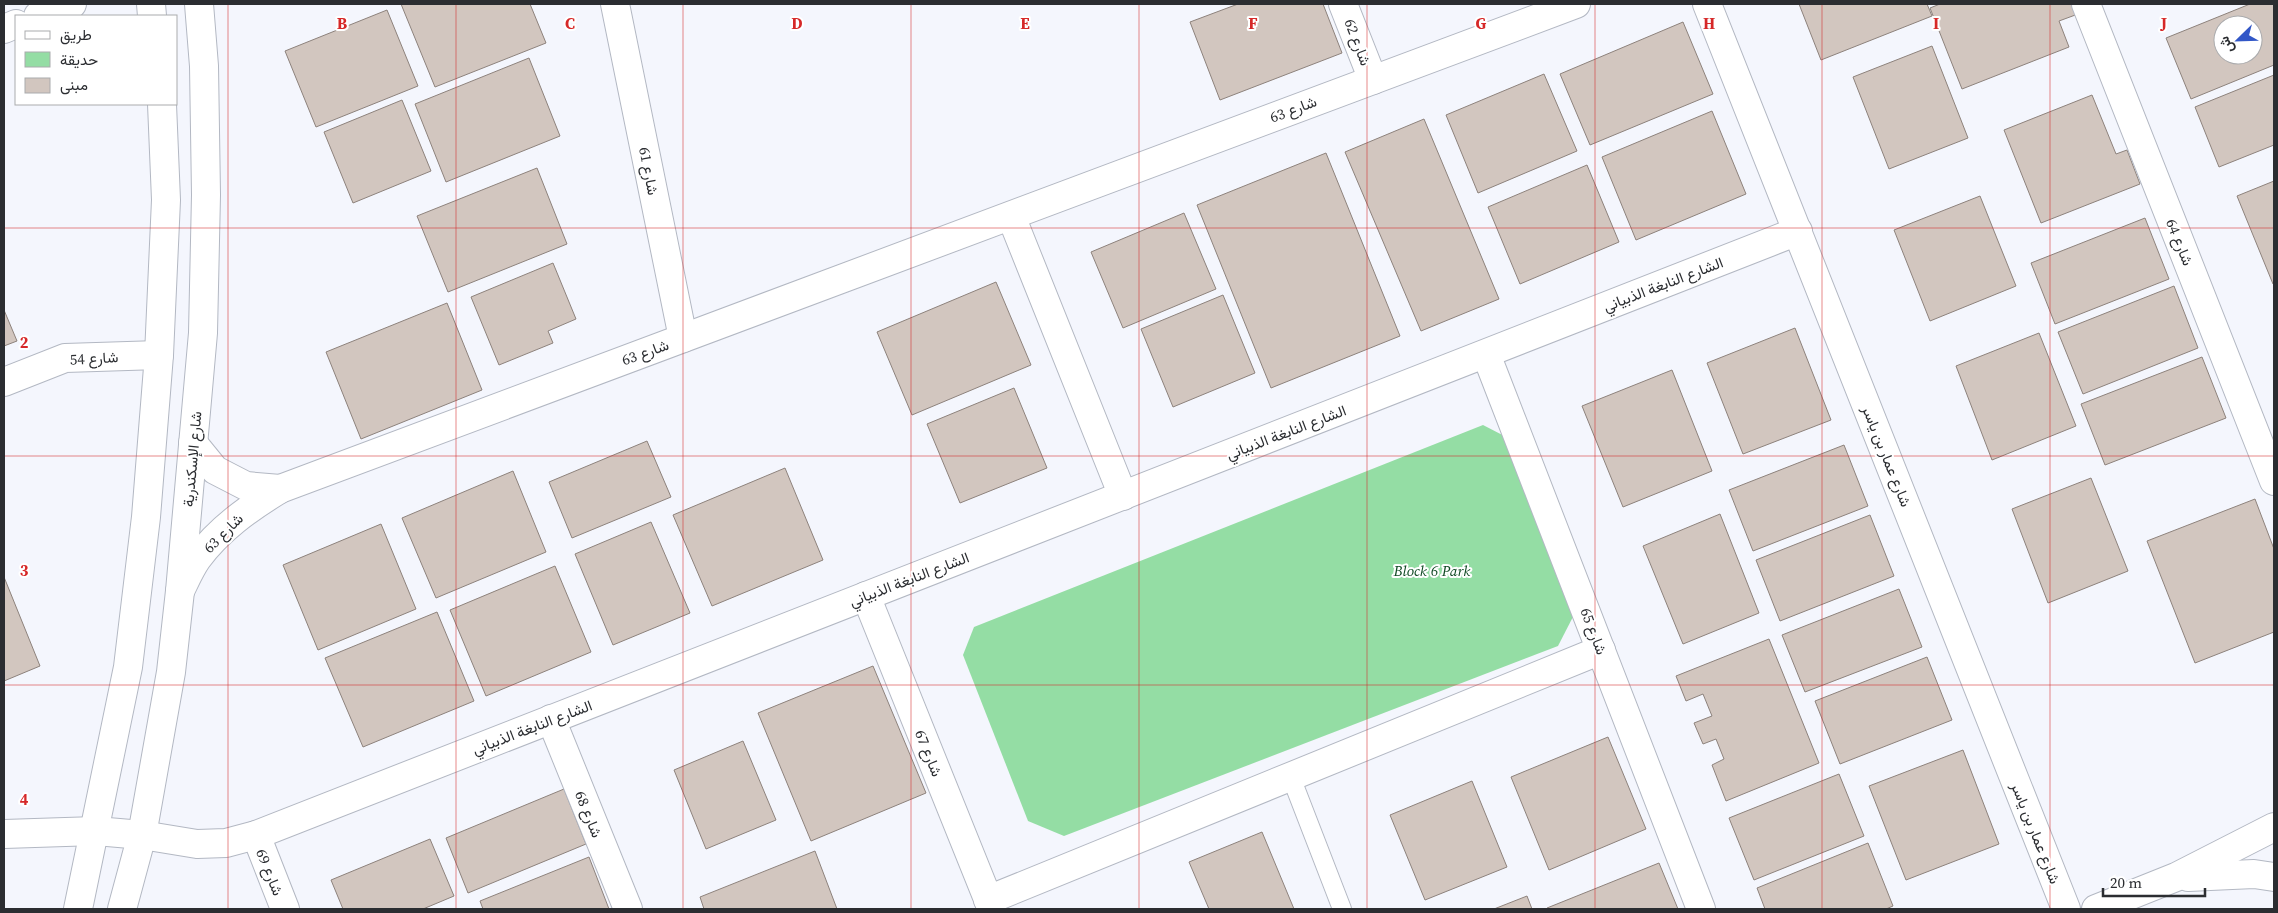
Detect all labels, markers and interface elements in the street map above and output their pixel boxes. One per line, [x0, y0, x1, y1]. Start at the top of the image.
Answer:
text: B [337, 12, 348, 34]
text: C [565, 12, 575, 34]
text: D [791, 12, 803, 34]
text: E [1020, 12, 1030, 34]
text: F [1248, 12, 1258, 34]
text: G [1476, 12, 1487, 34]
text: H [1703, 12, 1715, 34]
text: I [1933, 12, 1939, 34]
text: J [2160, 12, 2167, 34]
legend [15, 15, 178, 105]
north arrow [2213, 15, 2263, 65]
street label: شارع 62 [1339, 16, 1377, 69]
text: طريق [60, 24, 92, 45]
text: ش [2213, 33, 2239, 57]
text: حديقة [60, 49, 98, 70]
text: مبنى [60, 74, 88, 95]
street label: شارع 63 [1267, 90, 1320, 128]
street label: شارع 61 [633, 145, 664, 197]
street label: شارع 64 [2160, 215, 2199, 269]
street label: الشارع النابغة الذبياني [1600, 251, 1727, 319]
text: 2 [20, 331, 29, 353]
street label: شارع 63 [619, 334, 672, 371]
street label: شارع 54 [69, 346, 119, 371]
street label: الشارع النابغة الذبياني [1223, 399, 1350, 467]
street label: شارع عمار بن ياسر [1856, 401, 1917, 510]
street label: شارع الإسكندرية [177, 410, 208, 508]
street label: شارع 63 [198, 508, 248, 558]
street label: الشارع النابغة الذبياني [846, 546, 973, 614]
text: 3 [20, 559, 29, 581]
park label: Block 6 Park [1393, 560, 1471, 581]
street label: شارع 65 [1575, 605, 1613, 658]
street label: الشارع النابغة الذبياني [469, 694, 596, 762]
street label: شارع 67 [909, 726, 948, 780]
street label: شارع عمار بن ياسر [2005, 778, 2066, 887]
street label: شارع 68 [569, 787, 608, 841]
text: 4 [20, 788, 29, 810]
street label: شارع 69 [250, 845, 289, 899]
scale bar [2103, 866, 2206, 898]
text: 20 m [2110, 872, 2142, 893]

